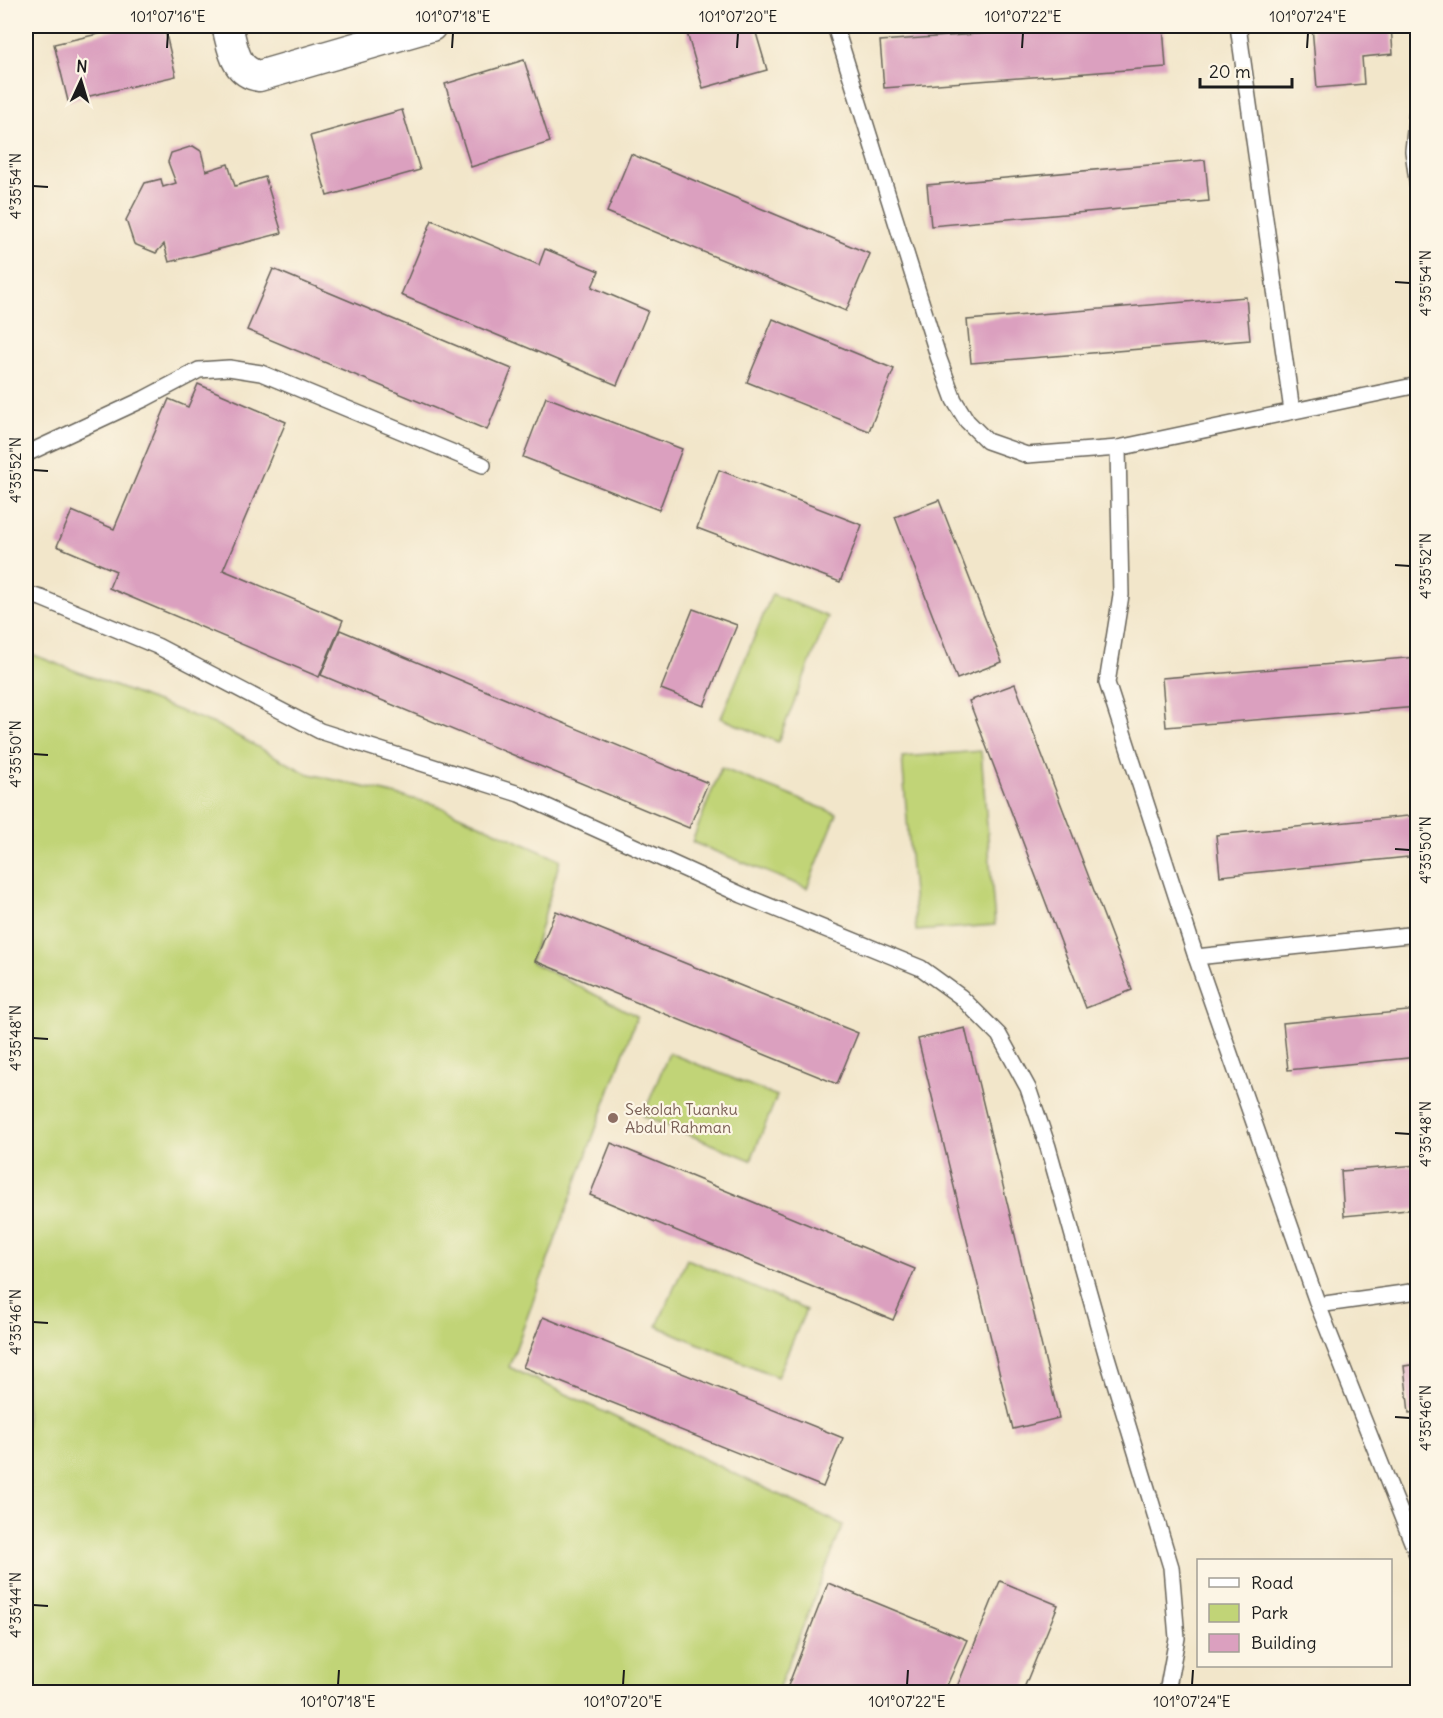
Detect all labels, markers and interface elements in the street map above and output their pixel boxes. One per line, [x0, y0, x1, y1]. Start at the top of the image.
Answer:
text: 101°07'16"E [130, 7, 206, 26]
text: 101°07'18"E [415, 7, 491, 26]
text: 101°07'20"E [699, 7, 778, 26]
text: 101°07'22"E [984, 7, 1062, 26]
text: 101°07'24"E [1269, 7, 1347, 26]
north arrow [51, 51, 111, 111]
scale bar [1200, 51, 1292, 89]
text: N [76, 56, 88, 76]
text: 20 m [1209, 60, 1251, 83]
text: 4°35'54"N [6, 153, 25, 219]
text: 4°35'54"N [1416, 250, 1435, 316]
text: 4°35'52"N [6, 437, 25, 503]
text: 4°35'52"N [1416, 533, 1435, 599]
text: 4°35'50"N [6, 720, 25, 788]
text: 4°35'50"N [1416, 816, 1435, 884]
text: 4°35'48"N [6, 1005, 25, 1071]
place label: Sekolah Tuanku Abdul Rahman [625, 1099, 738, 1137]
text: 4°35'48"N [1416, 1101, 1435, 1167]
marker: Sekolah Tuanku Abdul Rahman [606, 1111, 620, 1125]
text: 4°35'46"N [6, 1289, 25, 1355]
text: 4°35'46"N [1416, 1385, 1435, 1451]
legend [1197, 1559, 1392, 1667]
text: Road [1251, 1571, 1294, 1594]
text: 4°35'44"N [6, 1572, 25, 1638]
text: Park [1251, 1601, 1288, 1624]
text: Building [1251, 1631, 1316, 1654]
text: 101°07'18"E [300, 1692, 376, 1711]
text: 101°07'20"E [584, 1692, 663, 1711]
text: 101°07'22"E [868, 1692, 946, 1711]
text: 101°07'24"E [1153, 1692, 1231, 1711]

